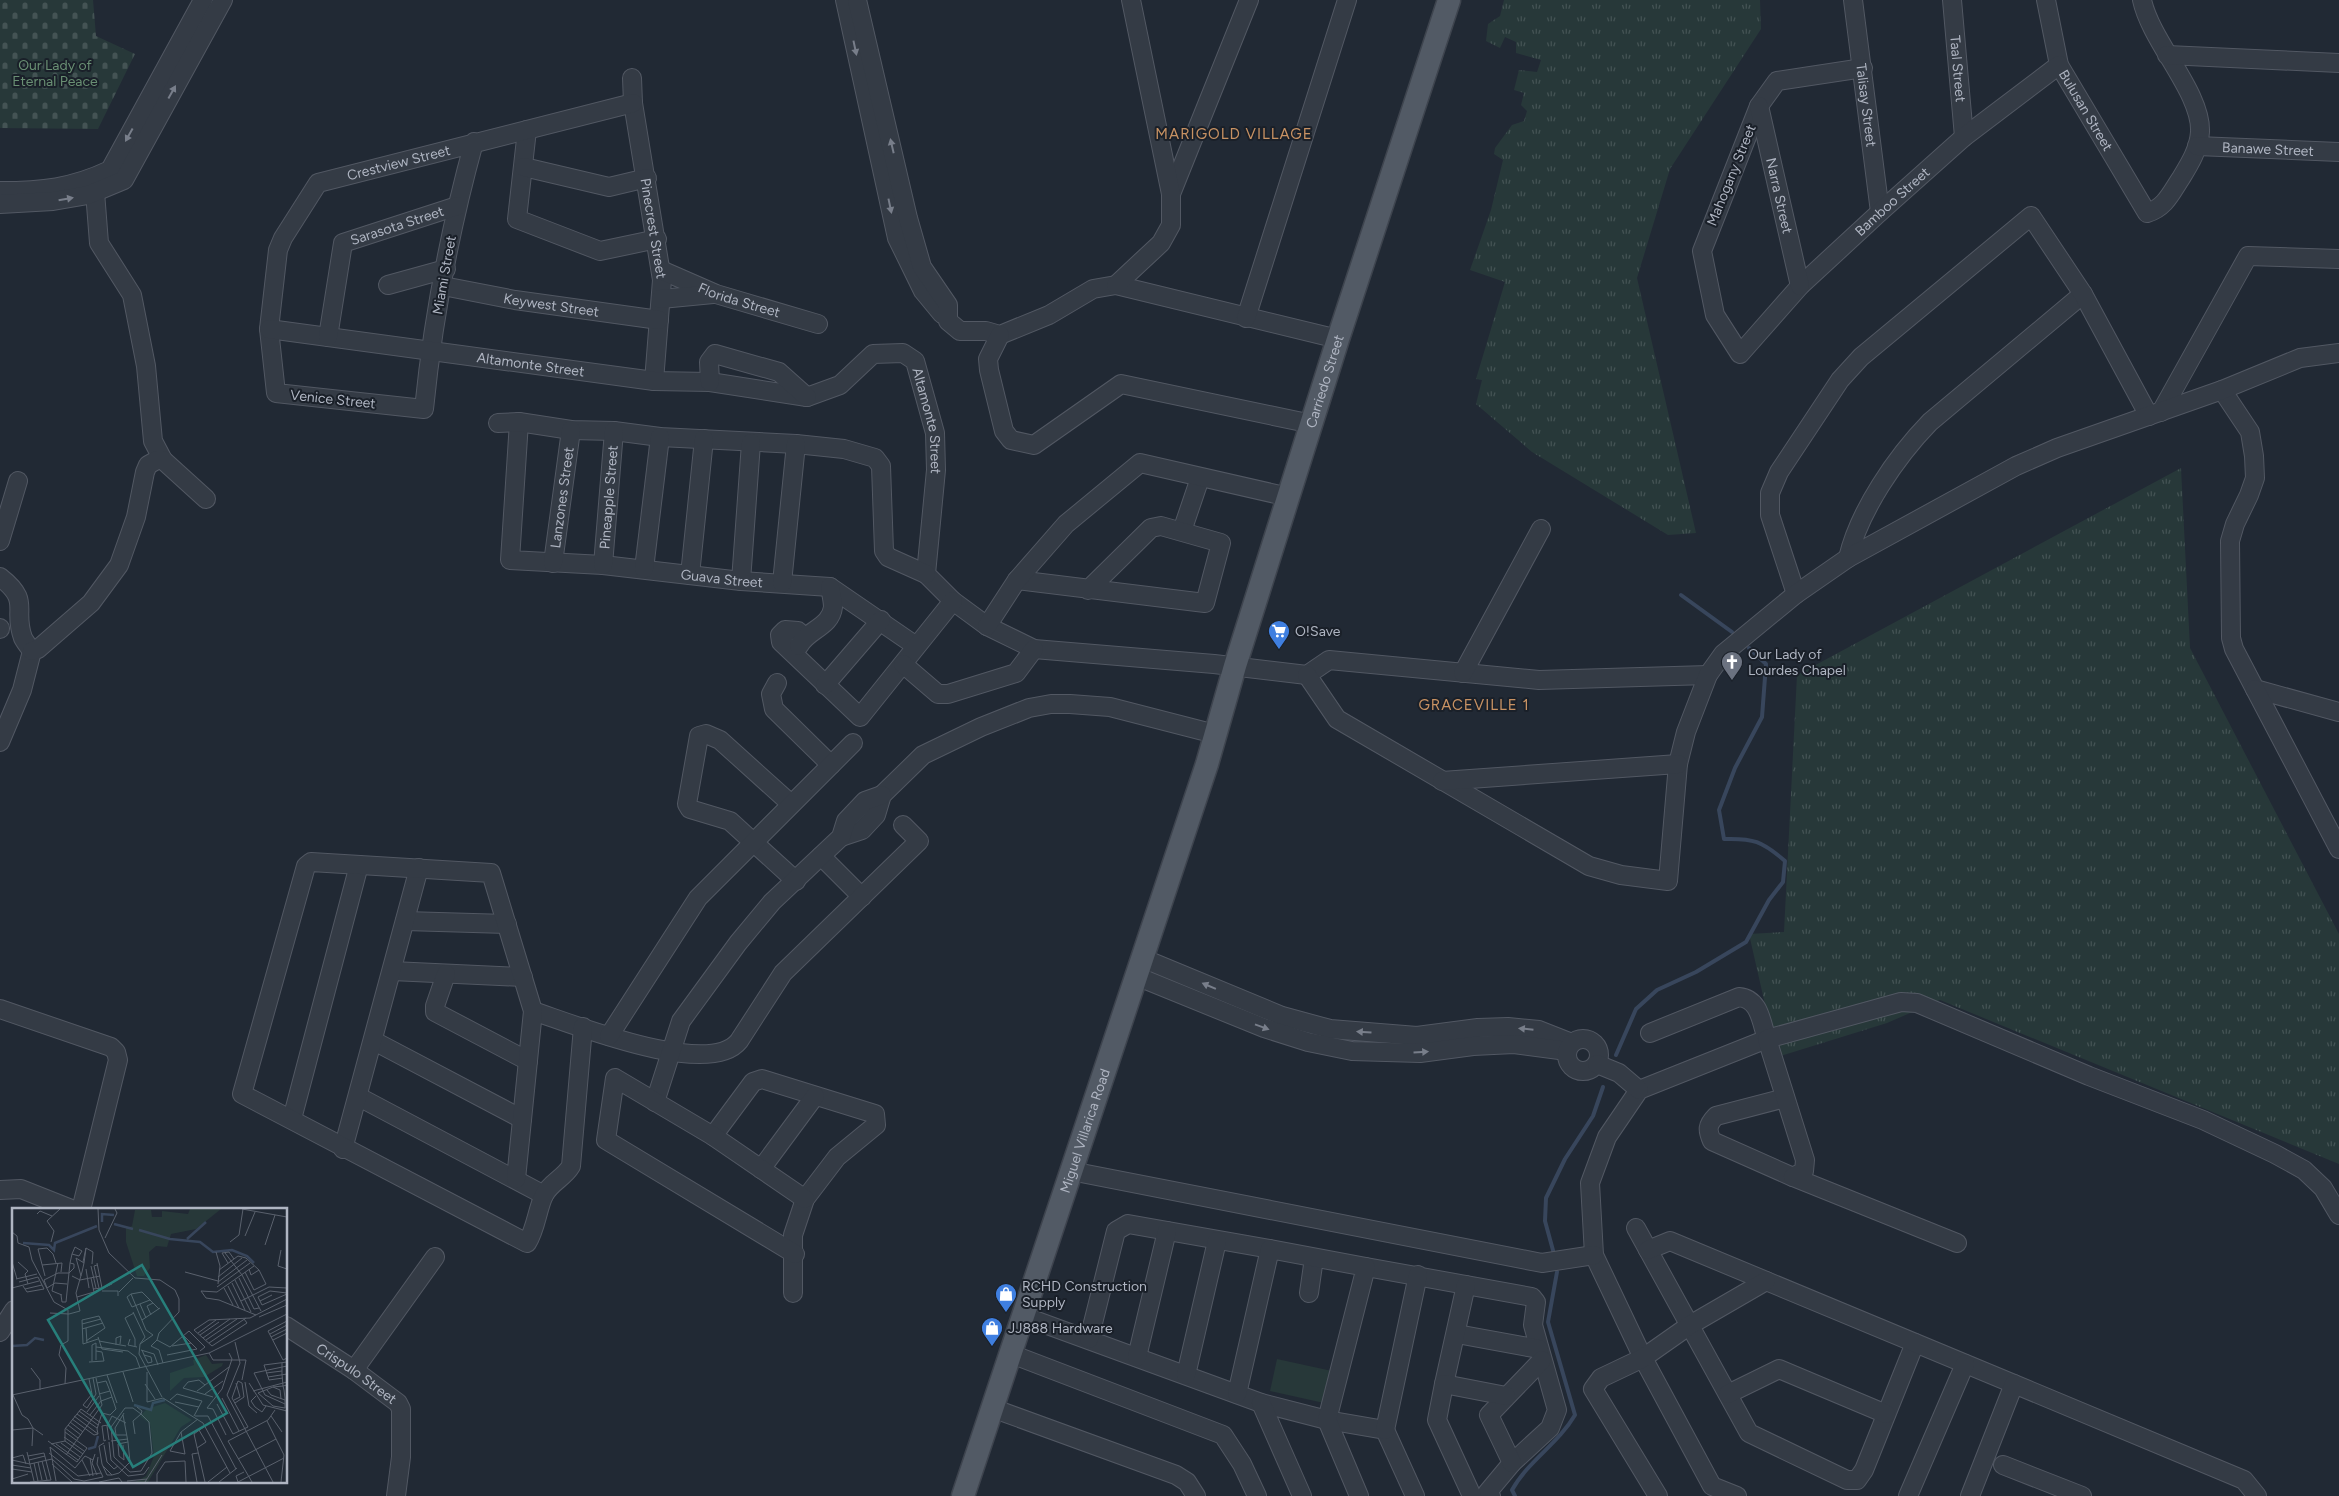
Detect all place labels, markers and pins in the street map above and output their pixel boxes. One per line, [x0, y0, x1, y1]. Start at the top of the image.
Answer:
supermarket icon: O!Save [1267, 619, 1291, 650]
place label: O!Save [1295, 623, 1341, 640]
place label: Our Lady of Lourdes Chapel [1748, 646, 1846, 679]
church icon: Our Lady of Lourdes Chapel [1720, 650, 1744, 681]
place label: RCHD Construction Supply [1022, 1278, 1147, 1311]
shop icon: RCHD Construction Supply [994, 1282, 1018, 1313]
shop icon: JJ888 Hardware [980, 1316, 1004, 1347]
place label: JJ888 Hardware [1008, 1320, 1113, 1337]

